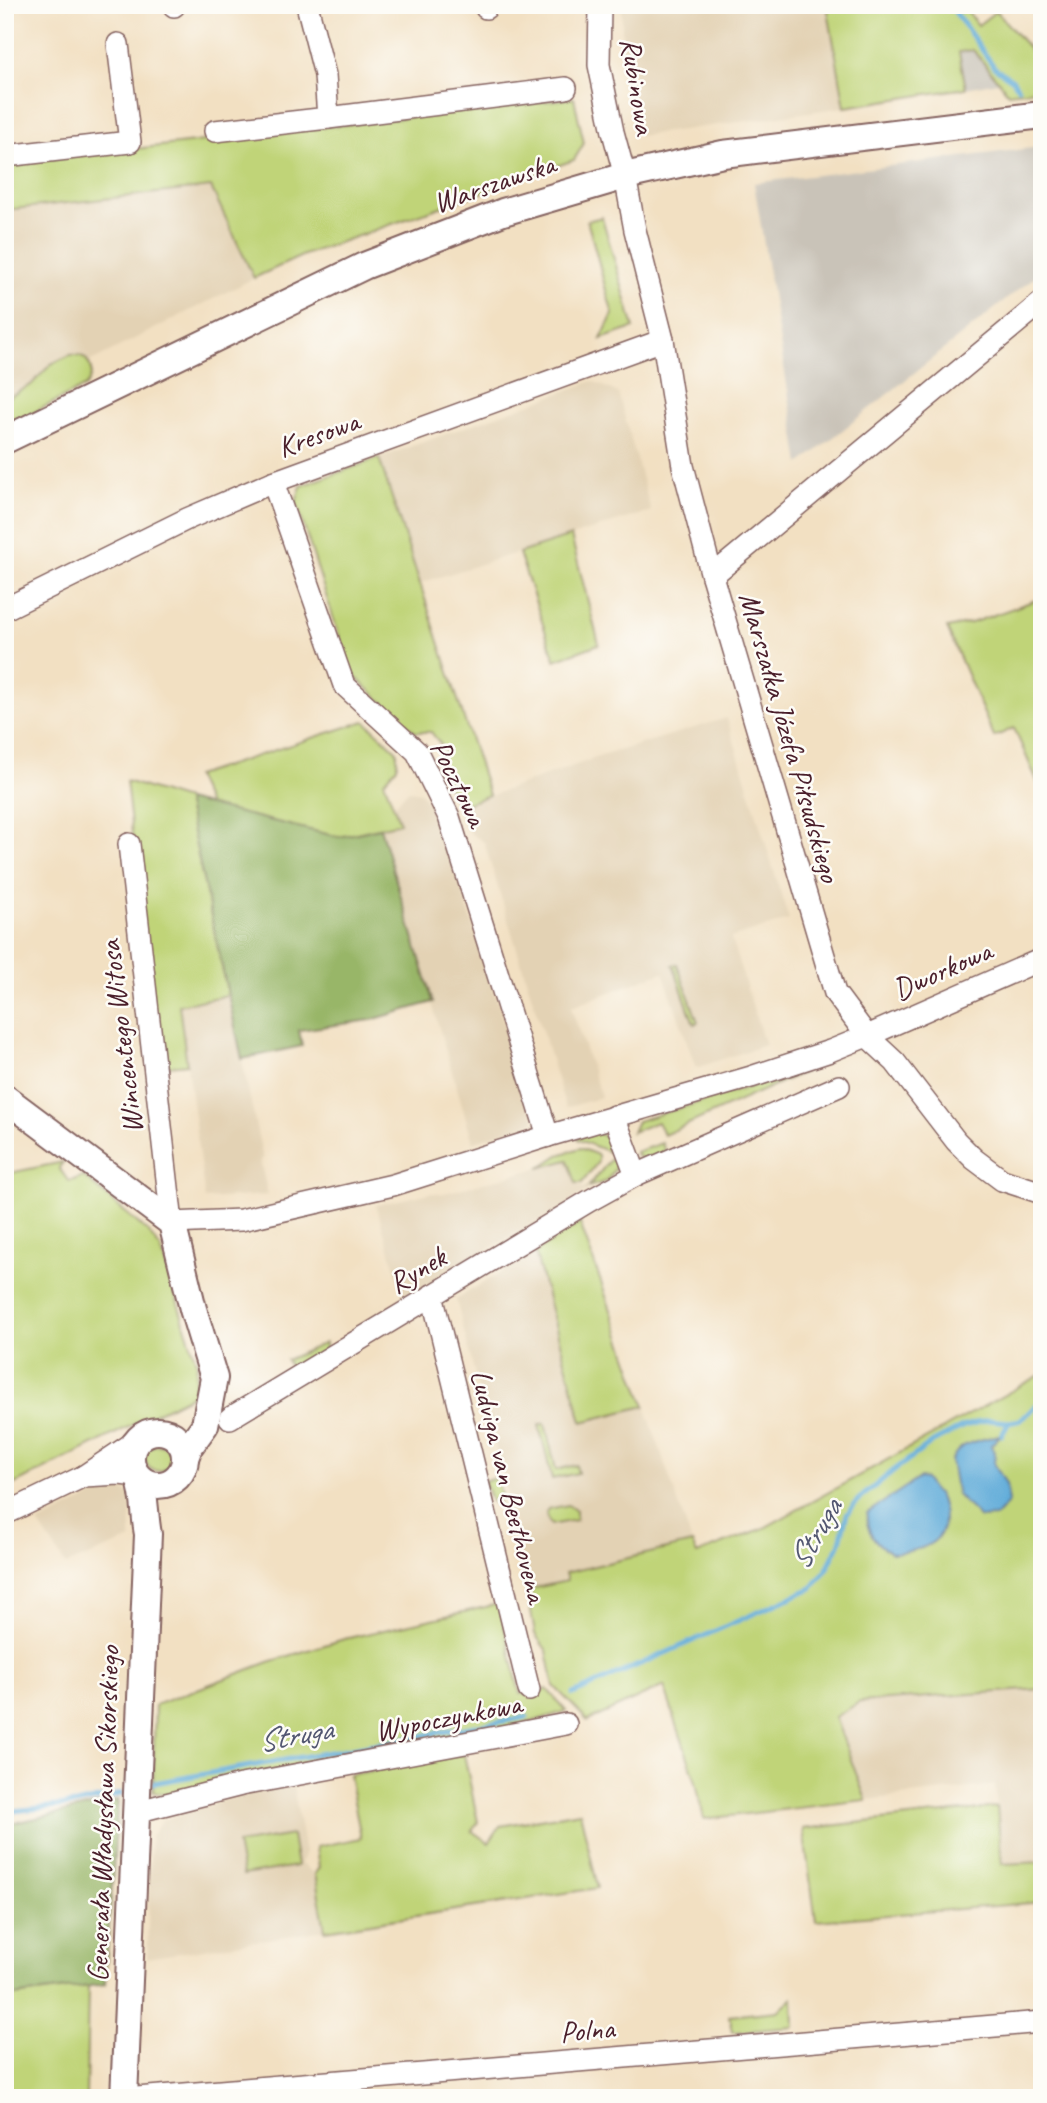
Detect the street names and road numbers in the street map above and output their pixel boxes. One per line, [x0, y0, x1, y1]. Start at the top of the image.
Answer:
street label: Rubinowa [612, 35, 665, 139]
street label: Warszawska [428, 144, 562, 222]
street label: Kresowa [272, 401, 367, 466]
street label: Marszałka Józefa Piłsudskiego [730, 588, 850, 888]
street label: Pocztowa [422, 733, 497, 835]
street label: Dworkowa [887, 930, 1000, 1009]
street label: Wincentego Witosa [90, 936, 152, 1136]
street label: Rynek [381, 1237, 455, 1302]
street label: Ludviga van Beethovena [462, 1366, 557, 1609]
street label: Generała Władysława Sikorskiego [78, 1644, 128, 1983]
street label: Wypoczynkowa [372, 1684, 527, 1750]
street label: Polna [558, 2009, 618, 2051]

